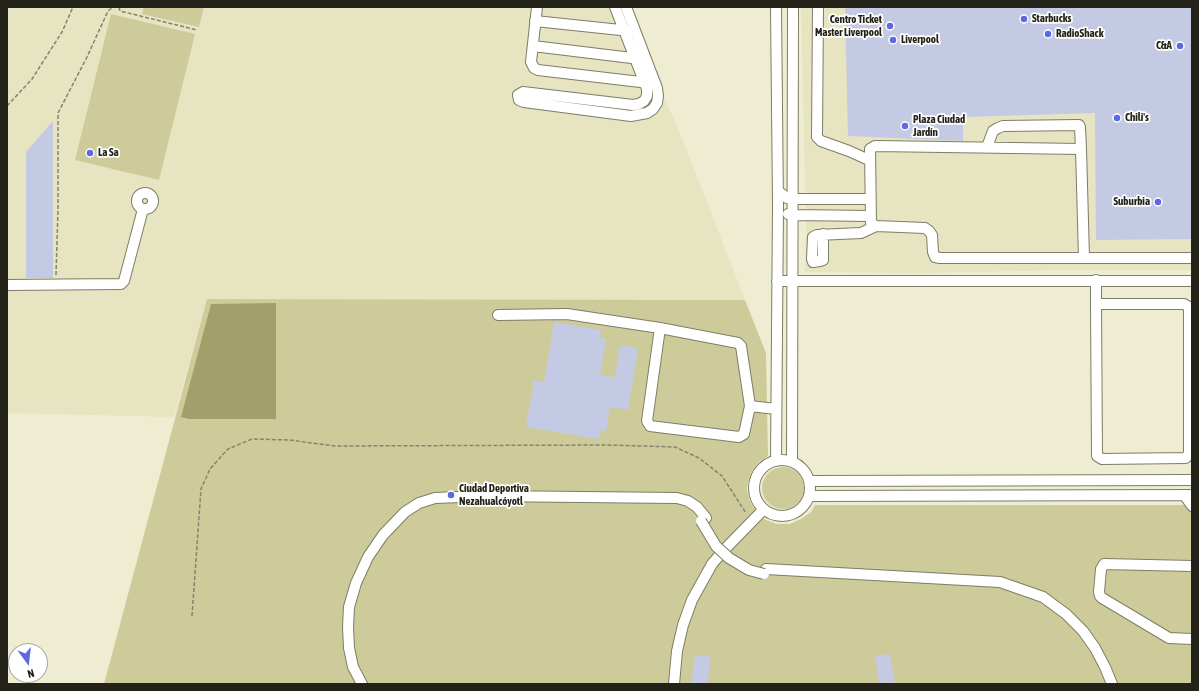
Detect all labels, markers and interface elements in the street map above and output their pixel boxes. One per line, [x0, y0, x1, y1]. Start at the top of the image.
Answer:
place label: Starbucks [1032, 12, 1071, 26]
place label: Centro Ticket Master Liverpool [815, 13, 882, 39]
marker: Starbucks [1019, 14, 1029, 24]
marker: Centro Ticket Master Liverpool [885, 21, 895, 31]
place label: RadioShack [1056, 27, 1104, 41]
marker: RadioShack [1043, 29, 1053, 39]
place label: Liverpool [901, 33, 939, 47]
marker: Liverpool [888, 35, 898, 45]
place label: C&A [1156, 39, 1172, 53]
marker: C&A [1175, 41, 1185, 51]
place label: Chili's [1125, 111, 1149, 125]
place label: Plaza Ciudad Jardín [913, 113, 965, 139]
marker: Chili's [1112, 113, 1122, 123]
marker: Plaza Ciudad Jardín [900, 121, 910, 131]
place label: La Sa [98, 146, 119, 160]
marker: La Sa [85, 148, 95, 158]
place label: Suburbia [1113, 195, 1150, 209]
marker: Suburbia [1153, 197, 1163, 207]
place label: Ciudad Deportiva Nezahualcóyotl [459, 482, 529, 508]
marker: Ciudad Deportiva Nezahualcóyotl [446, 490, 456, 500]
north arrow [8, 643, 48, 683]
text: N [26, 667, 36, 680]

